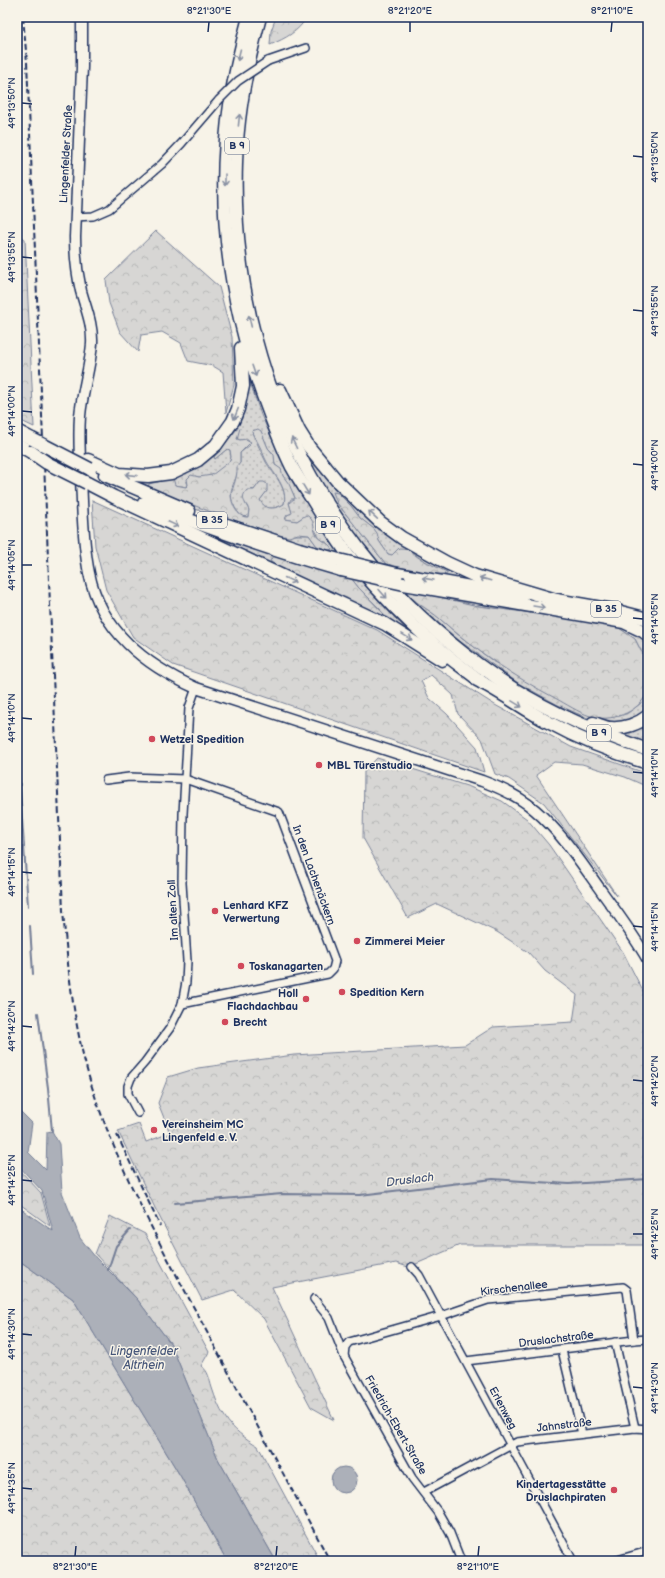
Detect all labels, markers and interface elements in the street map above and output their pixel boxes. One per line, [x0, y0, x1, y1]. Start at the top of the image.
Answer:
text: 8°21'30"E [187, 5, 232, 17]
text: 8°21'20"E [388, 5, 433, 17]
text: 8°21'10"E [591, 5, 634, 17]
one-way arrow [235, 48, 243, 61]
text: 49°13'50"N [6, 77, 18, 129]
street label: Lingenfelder Straße [57, 104, 75, 203]
one-way arrow [236, 114, 243, 127]
text: 49°13'50"N [649, 131, 661, 183]
road number: B 9 [225, 138, 249, 154]
one-way arrow [221, 173, 228, 186]
text: 49°13'55"N [6, 231, 18, 283]
text: 49°13'55"N [649, 285, 661, 337]
one-way arrow [246, 315, 254, 328]
one-way arrow [251, 365, 258, 378]
text: 49°14'00"N [6, 385, 18, 437]
one-way arrow [232, 408, 239, 420]
one-way arrow [290, 438, 297, 450]
text: 49°14'00"N [649, 439, 661, 491]
one-way arrow [125, 471, 138, 479]
one-way arrow [303, 484, 311, 496]
one-way arrow [368, 510, 378, 520]
road number: B 35 [197, 512, 227, 528]
road number: B 9 [316, 517, 340, 533]
one-way arrow [166, 521, 178, 528]
text: 49°14'05"N [6, 539, 18, 591]
one-way arrow [422, 575, 435, 583]
one-way arrow [479, 575, 492, 582]
one-way arrow [284, 576, 296, 584]
one-way arrow [378, 589, 387, 599]
text: 49°14'05"N [649, 593, 661, 645]
road number: B 35 [591, 601, 621, 617]
one-way arrow [532, 603, 545, 611]
one-way arrow [401, 633, 412, 641]
text: 49°14'10"N [6, 693, 18, 743]
one-way arrow [511, 700, 523, 708]
road number: B 9 [587, 725, 611, 741]
place label: Wetzel Spedition [160, 733, 244, 746]
marker: Wetzel Spedition [147, 734, 157, 744]
text: 49°14'10"N [649, 748, 661, 798]
place label: MBL Türenstudio [327, 759, 412, 772]
marker: MBL Türenstudio [314, 760, 324, 770]
street label: In den Lachenäckern [290, 823, 338, 927]
text: 49°14'15"N [6, 847, 18, 897]
street label: Im alten Zoll [165, 879, 181, 941]
place label: Lenhard KFZ Verwertung [223, 899, 289, 925]
text: 49°14'15"N [649, 902, 661, 952]
marker: Lenhard KFZ Verwertung [210, 906, 220, 916]
place label: Zimmerei Meier [365, 935, 446, 948]
marker: Zimmerei Meier [352, 936, 362, 946]
place label: Toskanagarten [249, 960, 323, 973]
marker: Toskanagarten [236, 961, 246, 971]
place label: Spedition Kern [350, 986, 424, 999]
place label: Holl Flachdachbau [227, 987, 298, 1013]
marker: Spedition Kern [337, 987, 347, 997]
marker: Holl Flachdachbau [301, 994, 311, 1004]
text: 49°14'20"N [6, 1000, 18, 1052]
place label: Brecht [233, 1016, 267, 1029]
marker: Brecht [220, 1017, 230, 1027]
text: 49°14'20"N [649, 1055, 661, 1107]
place label: Vereinsheim MC Lingenfeld e. V. [162, 1118, 244, 1144]
marker: Vereinsheim MC Lingenfeld e. V. [149, 1125, 159, 1135]
text: 49°14'25"N [6, 1154, 18, 1206]
water label: Druslach [385, 1170, 435, 1190]
text: 49°14'25"N [649, 1208, 661, 1260]
street label: Kirschenallee [480, 1277, 549, 1299]
text: 49°14'30"N [6, 1308, 18, 1360]
street label: Druslachstraße [518, 1328, 595, 1350]
water label: Lingenfelder Altrhein [110, 1344, 180, 1373]
text: 49°14'30"N [649, 1362, 661, 1414]
street label: Friedrich-Ebert-Straße [362, 1373, 430, 1477]
street label: Erlenweg [486, 1384, 520, 1432]
street label: Jahnstraße [536, 1415, 593, 1435]
text: 49°14'35"N [6, 1462, 18, 1514]
place label: Kindertagesstätte Druslachpiraten [516, 1478, 606, 1504]
marker: Kindertagesstätte Druslachpiraten [609, 1485, 619, 1495]
text: 8°21'30"E [53, 1561, 98, 1573]
text: 8°21'20"E [254, 1561, 299, 1573]
text: 8°21'10"E [457, 1561, 500, 1573]

